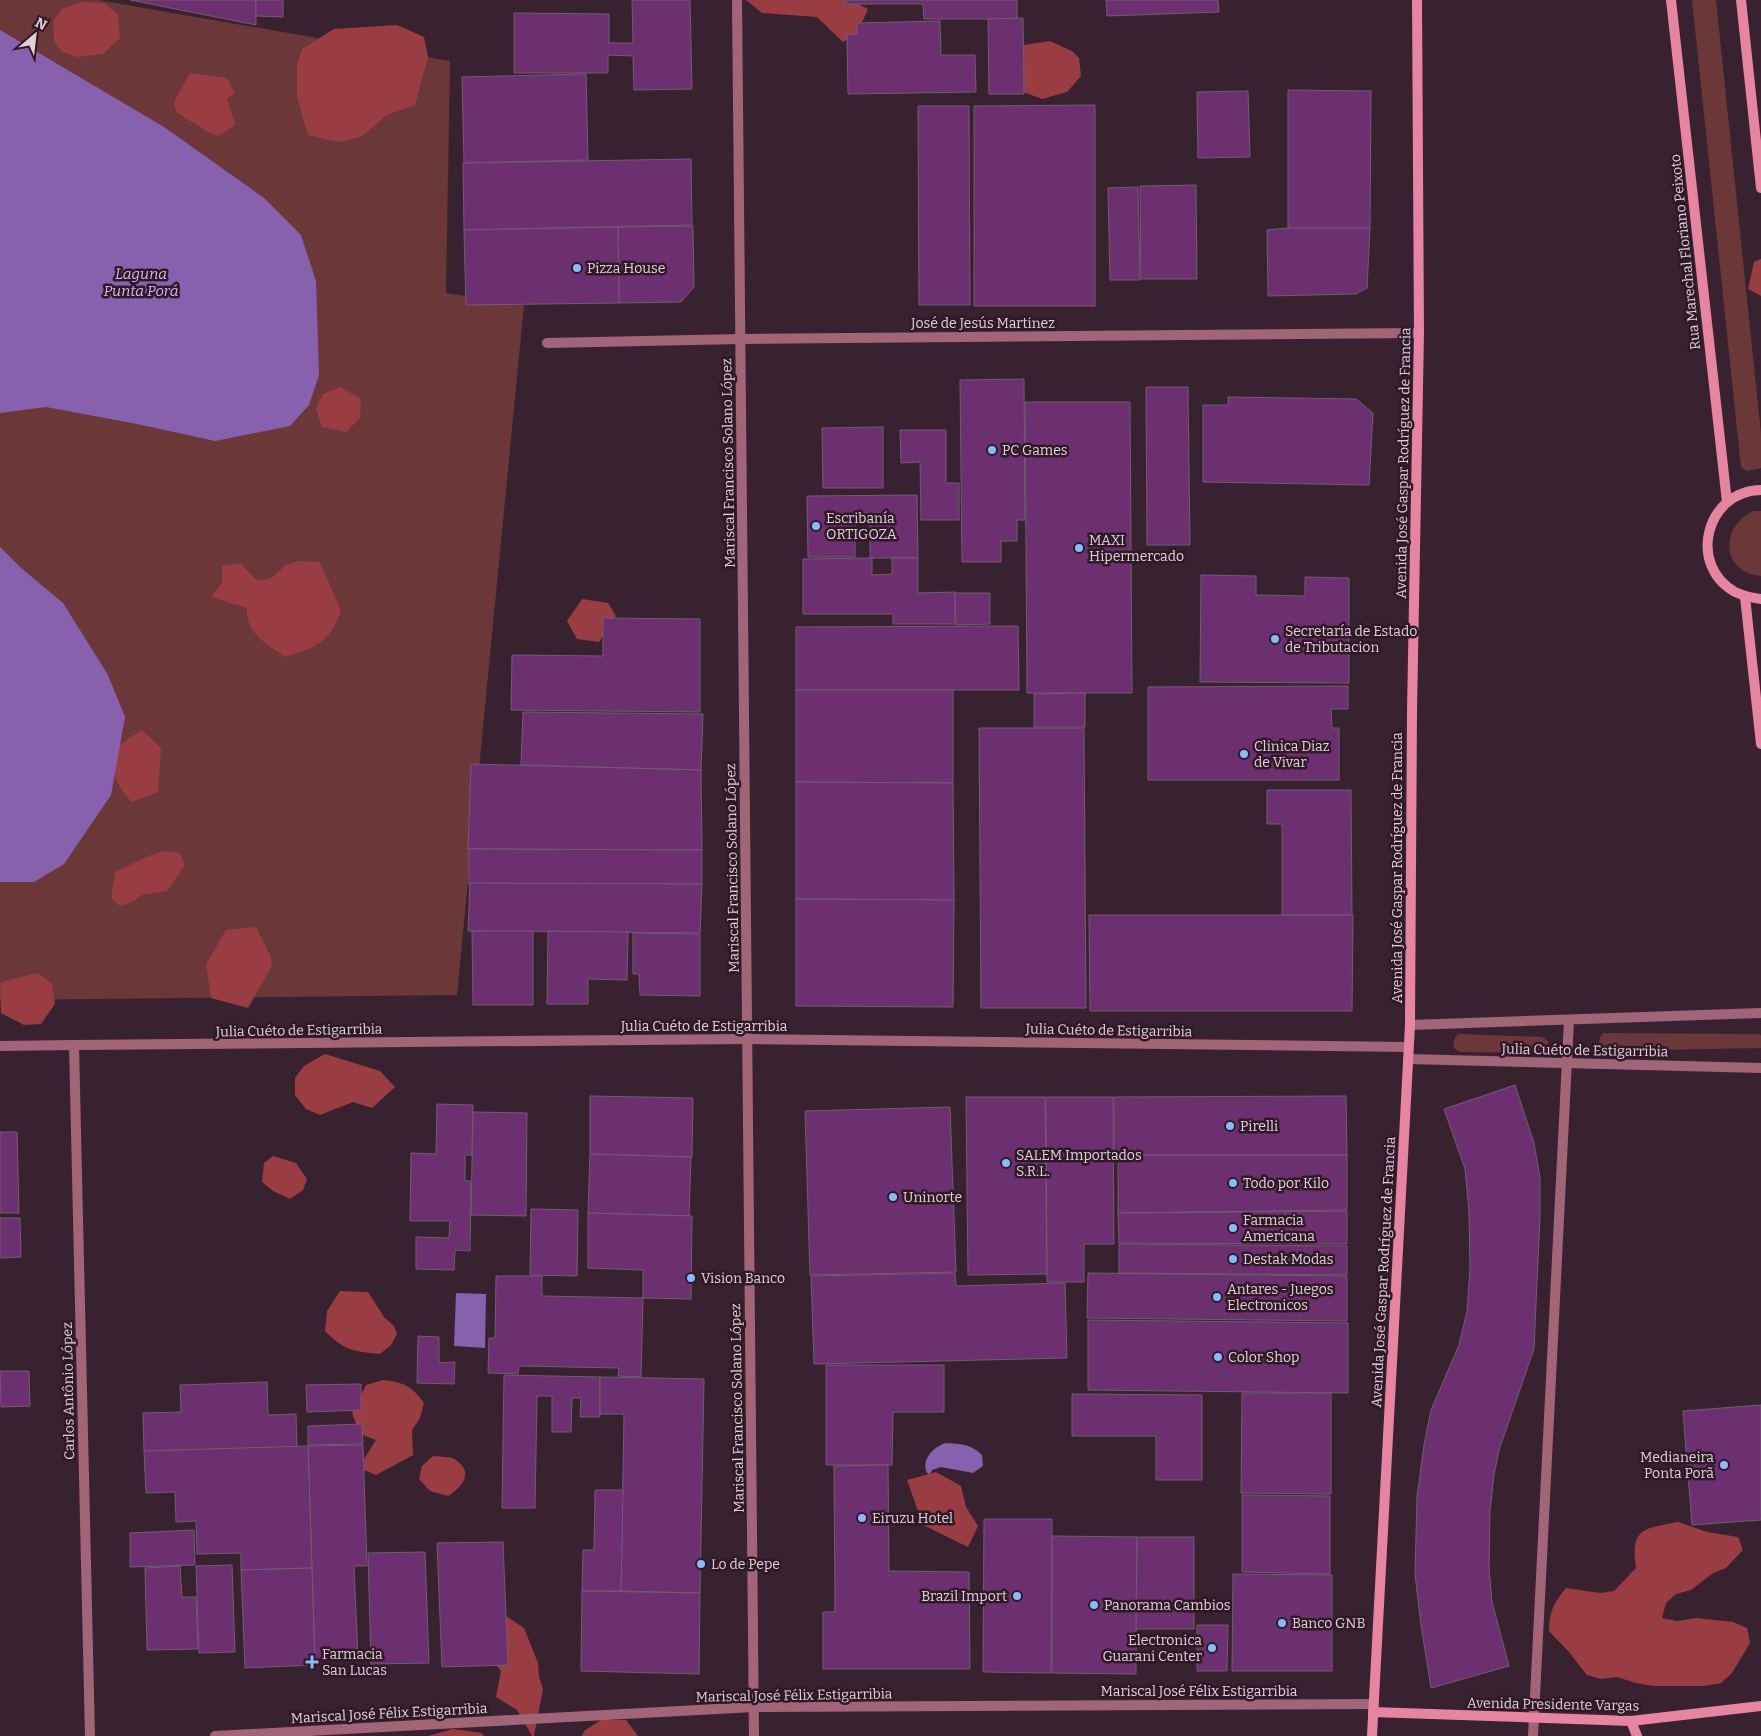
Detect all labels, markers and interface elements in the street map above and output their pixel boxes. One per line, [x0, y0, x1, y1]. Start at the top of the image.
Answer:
north arrow [10, 10, 60, 60]
text: N [32, 14, 50, 34]
street label: Rua Marechal Floriano Peixoto [1667, 153, 1704, 351]
place label: Pizza House [587, 260, 665, 277]
marker: Pizza House [571, 262, 583, 274]
water label: Laguna Punta Porá [104, 265, 178, 300]
street label: José de Jesús Martinez [910, 315, 1055, 332]
street label: Avenida José Gaspar Rodríguez de Francia [1393, 327, 1414, 599]
street label: Mariscal Francisco Solano López [718, 358, 739, 568]
place label: PC Games [1002, 442, 1068, 459]
marker: PC Games [986, 444, 998, 456]
place label: Escribanía ORTIGOZA [826, 510, 897, 543]
marker: Escribanía ORTIGOZA [810, 520, 822, 532]
place label: MAXI Hipermercado [1089, 532, 1184, 565]
marker: MAXI Hipermercado [1073, 542, 1085, 554]
place label: Secretaría de Estado de Tributacion [1285, 623, 1417, 656]
marker: Secretaría de Estado de Tributacion [1269, 633, 1281, 645]
street label: Avenida José Gaspar Rodríguez de Francia [1389, 732, 1406, 1004]
place label: Clinica Diaz de Vivar [1254, 738, 1330, 771]
marker: Clinica Diaz de Vivar [1238, 748, 1250, 760]
street label: Mariscal Francisco Solano López [722, 763, 743, 973]
street label: Julia Cuéto de Estigarribia [620, 1018, 788, 1035]
street label: Julia Cuéto de Estigarribia [215, 1021, 383, 1040]
street label: Julia Cuéto de Estigarribia [1025, 1021, 1193, 1040]
street label: Julia Cuéto de Estigarribia [1501, 1041, 1669, 1060]
place label: Pirelli [1240, 1118, 1278, 1135]
marker: Pirelli [1224, 1120, 1236, 1132]
street label: Avenida José Gaspar Rodríguez de Francia [1368, 1136, 1399, 1408]
place label: SALEM Importados S.R.L. [1016, 1147, 1142, 1180]
marker: SALEM Importados S.R.L. [1000, 1157, 1012, 1169]
place label: Todo por Kilo [1243, 1175, 1329, 1192]
marker: Todo por Kilo [1227, 1177, 1239, 1189]
place label: Uninorte [903, 1189, 962, 1206]
marker: Uninorte [887, 1191, 899, 1203]
place label: Farmacia Americana [1243, 1212, 1315, 1245]
marker: Farmacia Americana [1227, 1222, 1239, 1234]
place label: Destak Modas [1243, 1251, 1333, 1268]
marker: Destak Modas [1227, 1253, 1239, 1265]
place label: Vision Banco [701, 1270, 785, 1287]
marker: Vision Banco [685, 1272, 697, 1284]
place label: Antares - Juegos Electronicos [1227, 1281, 1333, 1314]
marker: Antares - Juegos Electronicos [1211, 1291, 1223, 1303]
street label: Mariscal Francisco Solano López [727, 1303, 748, 1513]
street label: Carlos Antônio López [59, 1322, 78, 1460]
place label: Color Shop [1228, 1349, 1299, 1366]
marker: Color Shop [1212, 1351, 1224, 1363]
place label: Medianeira Ponta Porã [1640, 1449, 1714, 1482]
marker: Medianeira Ponta Porã [1718, 1459, 1730, 1471]
place label: Eiruzu Hotel [872, 1510, 953, 1527]
marker: Eiruzu Hotel [856, 1512, 868, 1524]
place label: Lo de Pepe [711, 1556, 780, 1573]
marker: Lo de Pepe [695, 1558, 707, 1570]
place label: Brazil Import [921, 1588, 1007, 1605]
marker: Brazil Import [1011, 1590, 1023, 1602]
place label: Panorama Cambios [1104, 1597, 1231, 1614]
marker: Panorama Cambios [1088, 1599, 1100, 1611]
place label: Banco GNB [1292, 1615, 1365, 1632]
marker: Banco GNB [1276, 1617, 1288, 1629]
place label: Electronica Guarani Center [1102, 1632, 1202, 1665]
marker: Electronica Guarani Center [1206, 1642, 1218, 1654]
place label: Farmacia San Lucas [322, 1646, 387, 1679]
marker: Farmacia San Lucas [306, 1656, 318, 1668]
street label: Mariscal José Félix Estigarribia [1101, 1683, 1298, 1700]
street label: Mariscal José Félix Estigarribia [695, 1685, 893, 1706]
street label: Avenida Presidente Vargas [1467, 1694, 1639, 1715]
street label: Mariscal José Félix Estigarribia [290, 1700, 488, 1727]

